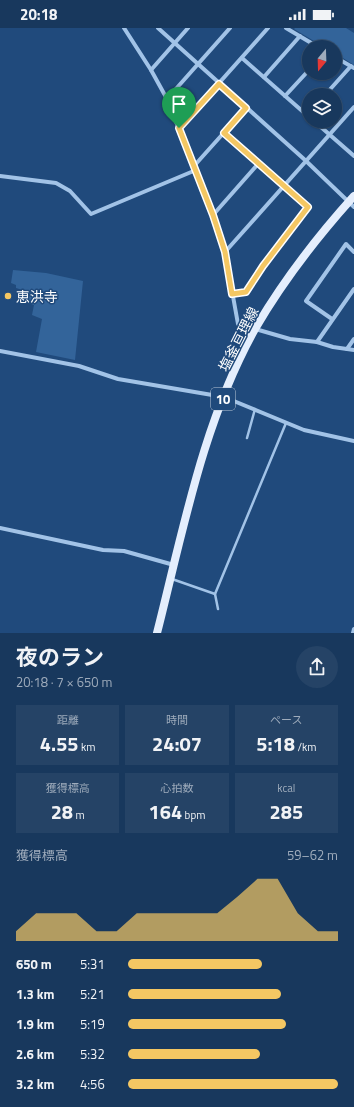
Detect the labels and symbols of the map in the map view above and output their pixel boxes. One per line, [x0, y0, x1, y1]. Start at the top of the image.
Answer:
north arrow [302, 40, 342, 80]
pin [162, 87, 196, 128]
place label: 恵洪寺 [16, 286, 58, 307]
marker: 恵洪寺 [3, 291, 13, 301]
street label: 塩釜亘理線 [213, 303, 263, 375]
road number: 10 [211, 388, 235, 410]

